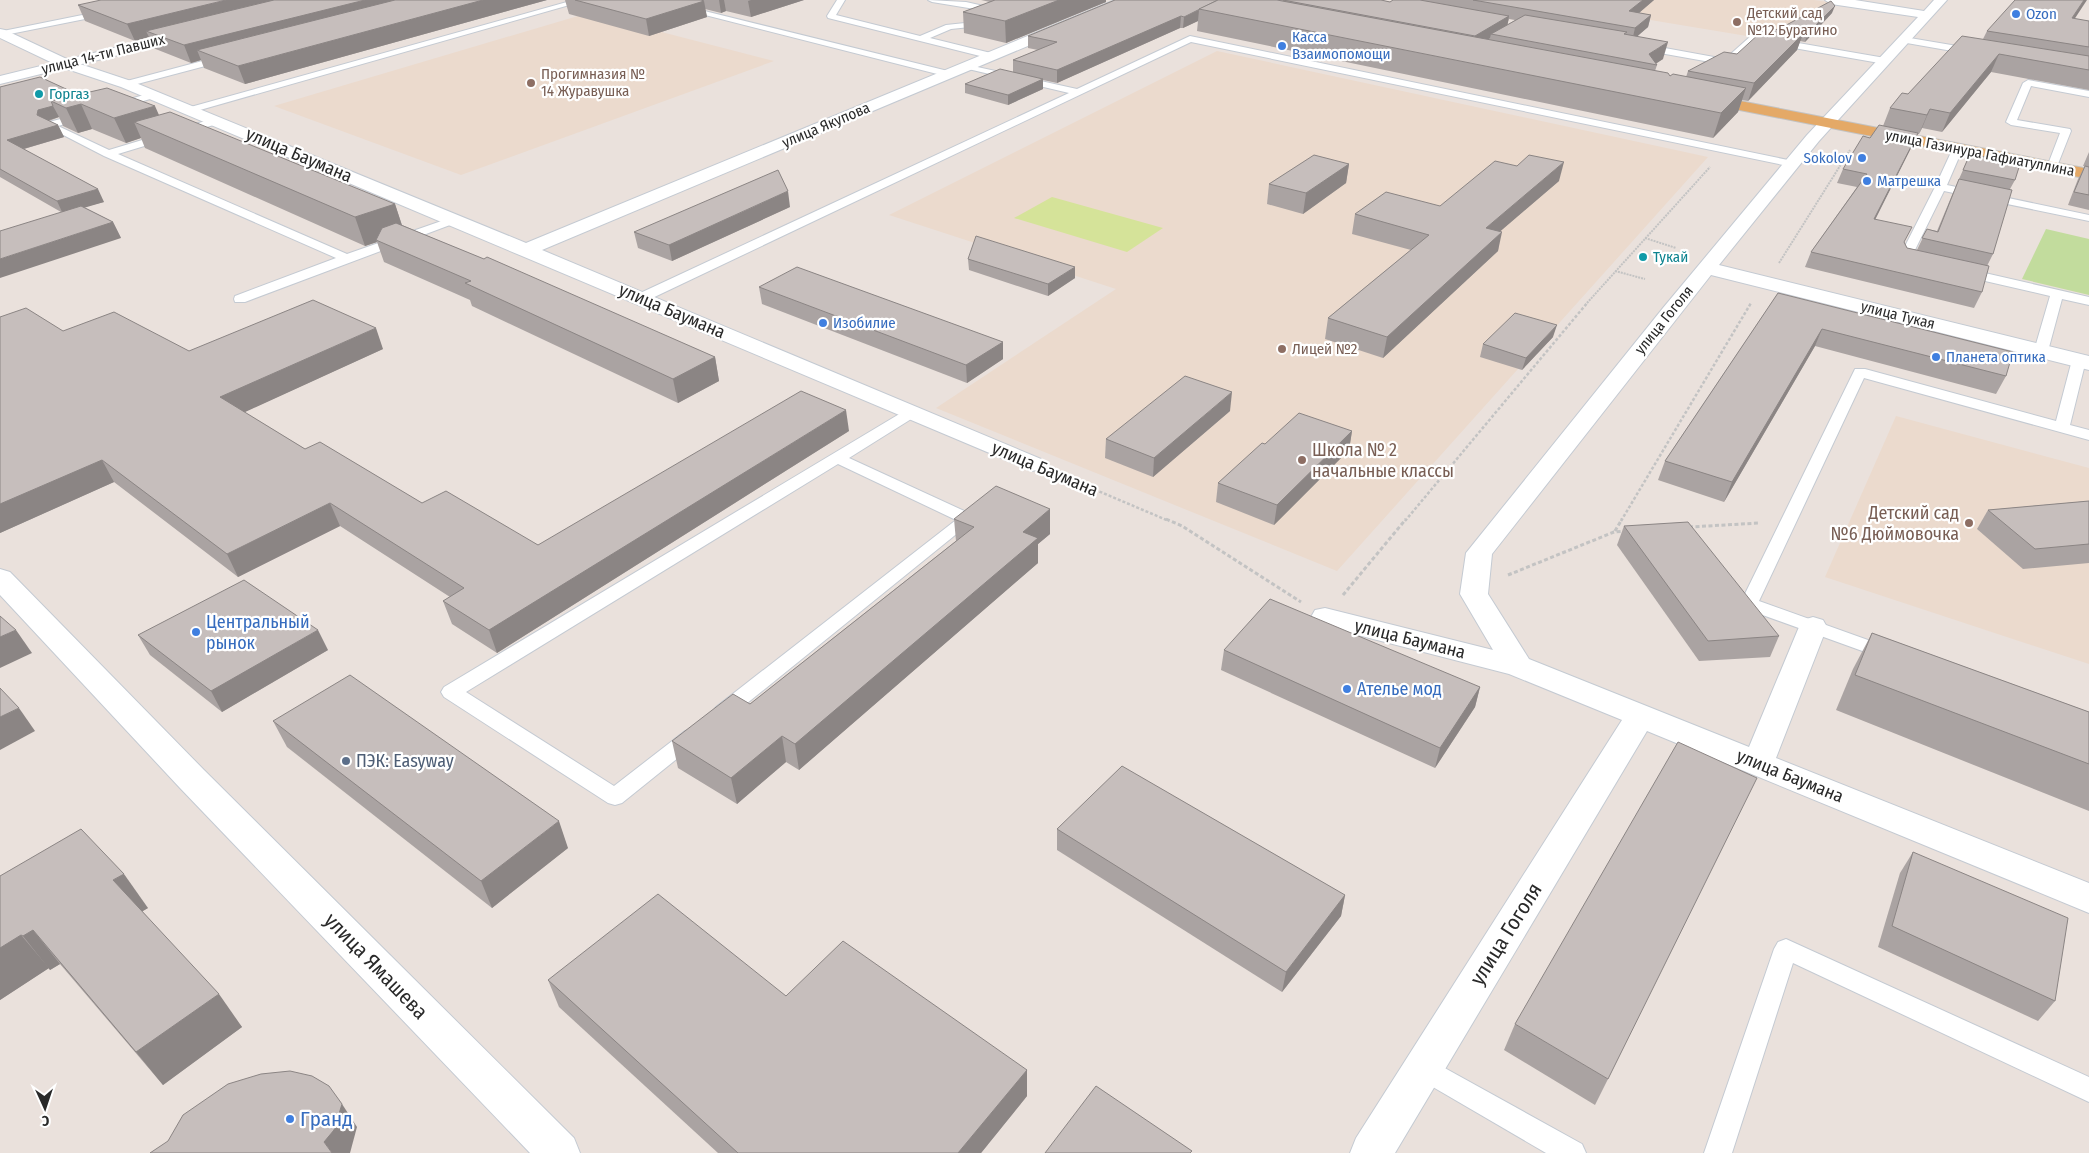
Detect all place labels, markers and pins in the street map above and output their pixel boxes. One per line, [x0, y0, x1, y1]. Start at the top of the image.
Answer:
place label: Детский сад №12 Буратино [1746, 4, 1838, 39]
place label: Ozon [2026, 5, 2057, 23]
marker: Ozon [2010, 8, 2022, 20]
marker: Детский сад №12 Буратино [1731, 16, 1743, 28]
place label: Касса Взаимопомощи [1292, 28, 1391, 63]
marker: Касса Взаимопомощи [1276, 40, 1288, 52]
place label: Прогимназия № 14 Журавушка [541, 65, 645, 100]
marker: Прогимназия № 14 Журавушка [525, 77, 537, 89]
place label: Горгаз [49, 85, 90, 103]
marker: Горгаз [33, 88, 45, 100]
place label: Sokolov [1804, 149, 1852, 167]
marker: Sokolov [1856, 152, 1868, 164]
place label: Матрешка [1877, 172, 1941, 190]
marker: Матрешка [1861, 175, 1873, 187]
place label: Тукай [1653, 248, 1688, 266]
marker: Тукай [1637, 251, 1649, 263]
place label: Изобилие [833, 314, 896, 332]
marker: Изобилие [817, 317, 829, 329]
place label: Лицей №2 [1292, 340, 1358, 358]
marker: Лицей №2 [1276, 343, 1288, 355]
place label: Планета оптика [1946, 348, 2046, 366]
marker: Планета оптика [1930, 351, 1942, 363]
place label: Школа № 2 начальные классы [1312, 439, 1454, 482]
marker: Школа № 2 начальные классы [1296, 454, 1308, 466]
place label: Детский сад №6 Дюймовочка [1831, 502, 1959, 545]
marker: Детский сад №6 Дюймовочка [1963, 517, 1975, 529]
place label: Центральный рынок [206, 611, 310, 654]
marker: Центральный рынок [190, 626, 202, 638]
place label: Ателье мод [1357, 678, 1442, 700]
marker: Ателье мод [1341, 683, 1353, 695]
place label: ПЭК: Easyway [356, 750, 454, 772]
marker: ПЭК: Easyway [340, 755, 352, 767]
place label: Гранд [300, 1106, 353, 1132]
marker: Гранд [284, 1113, 296, 1125]

